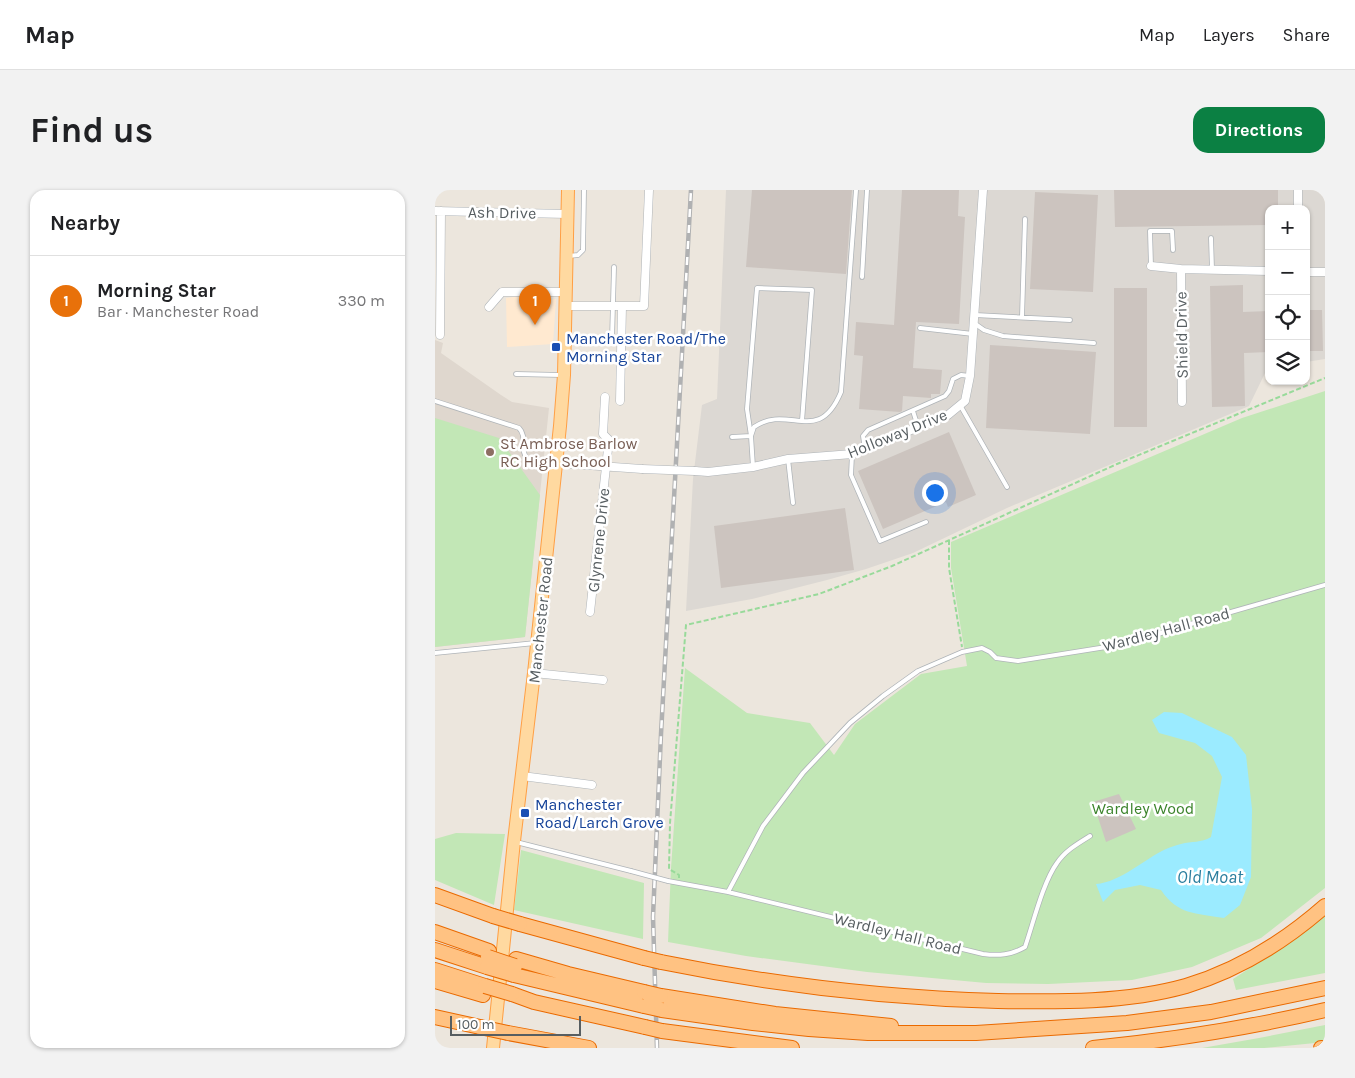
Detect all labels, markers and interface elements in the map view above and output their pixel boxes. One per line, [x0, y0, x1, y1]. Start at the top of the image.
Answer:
text: Map [25, 21, 75, 49]
text: Map [1139, 24, 1175, 46]
text: Layers [1203, 24, 1255, 46]
text: Share [1283, 24, 1330, 46]
button: Directions [1193, 107, 1325, 153]
text: Find us [30, 110, 153, 151]
street label: Ash Drive [468, 202, 536, 223]
map controls [1265, 205, 1310, 385]
button: + [1265, 205, 1310, 250]
text: Nearby [50, 211, 120, 235]
button: − [1265, 250, 1310, 295]
text: Morning Star [97, 280, 216, 302]
pin: 1 [519, 284, 551, 325]
text: 1 [63, 291, 69, 310]
text: 330 m [338, 291, 385, 310]
street label: Shield Drive [1171, 291, 1192, 379]
button: locate [1265, 295, 1310, 340]
text: Bar · Manchester Road [97, 302, 259, 321]
place label: Manchester Road/The Morning Star [566, 329, 726, 366]
button: layers [1265, 340, 1310, 385]
marker: Manchester Road/The Morning Star [550, 341, 562, 353]
street label: Holloway Drive [844, 405, 950, 462]
place label: St Ambrose Barlow RC High School [500, 434, 638, 471]
marker: St Ambrose Barlow RC High School [484, 446, 496, 458]
your location [922, 480, 948, 506]
street label: Glynrene Drive [584, 487, 613, 593]
street label: Manchester Road [524, 556, 557, 684]
street label: Wardley Hall Road [1100, 603, 1232, 656]
place label: Manchester Road/Larch Grove [535, 795, 664, 832]
park label: Wardley Wood [1092, 799, 1194, 818]
marker: Manchester Road/Larch Grove [519, 807, 531, 819]
water label: Old Moat [1177, 866, 1244, 888]
street label: Wardley Hall Road [832, 908, 964, 959]
scale bar [450, 1013, 581, 1036]
text: 100 m [457, 1016, 495, 1033]

